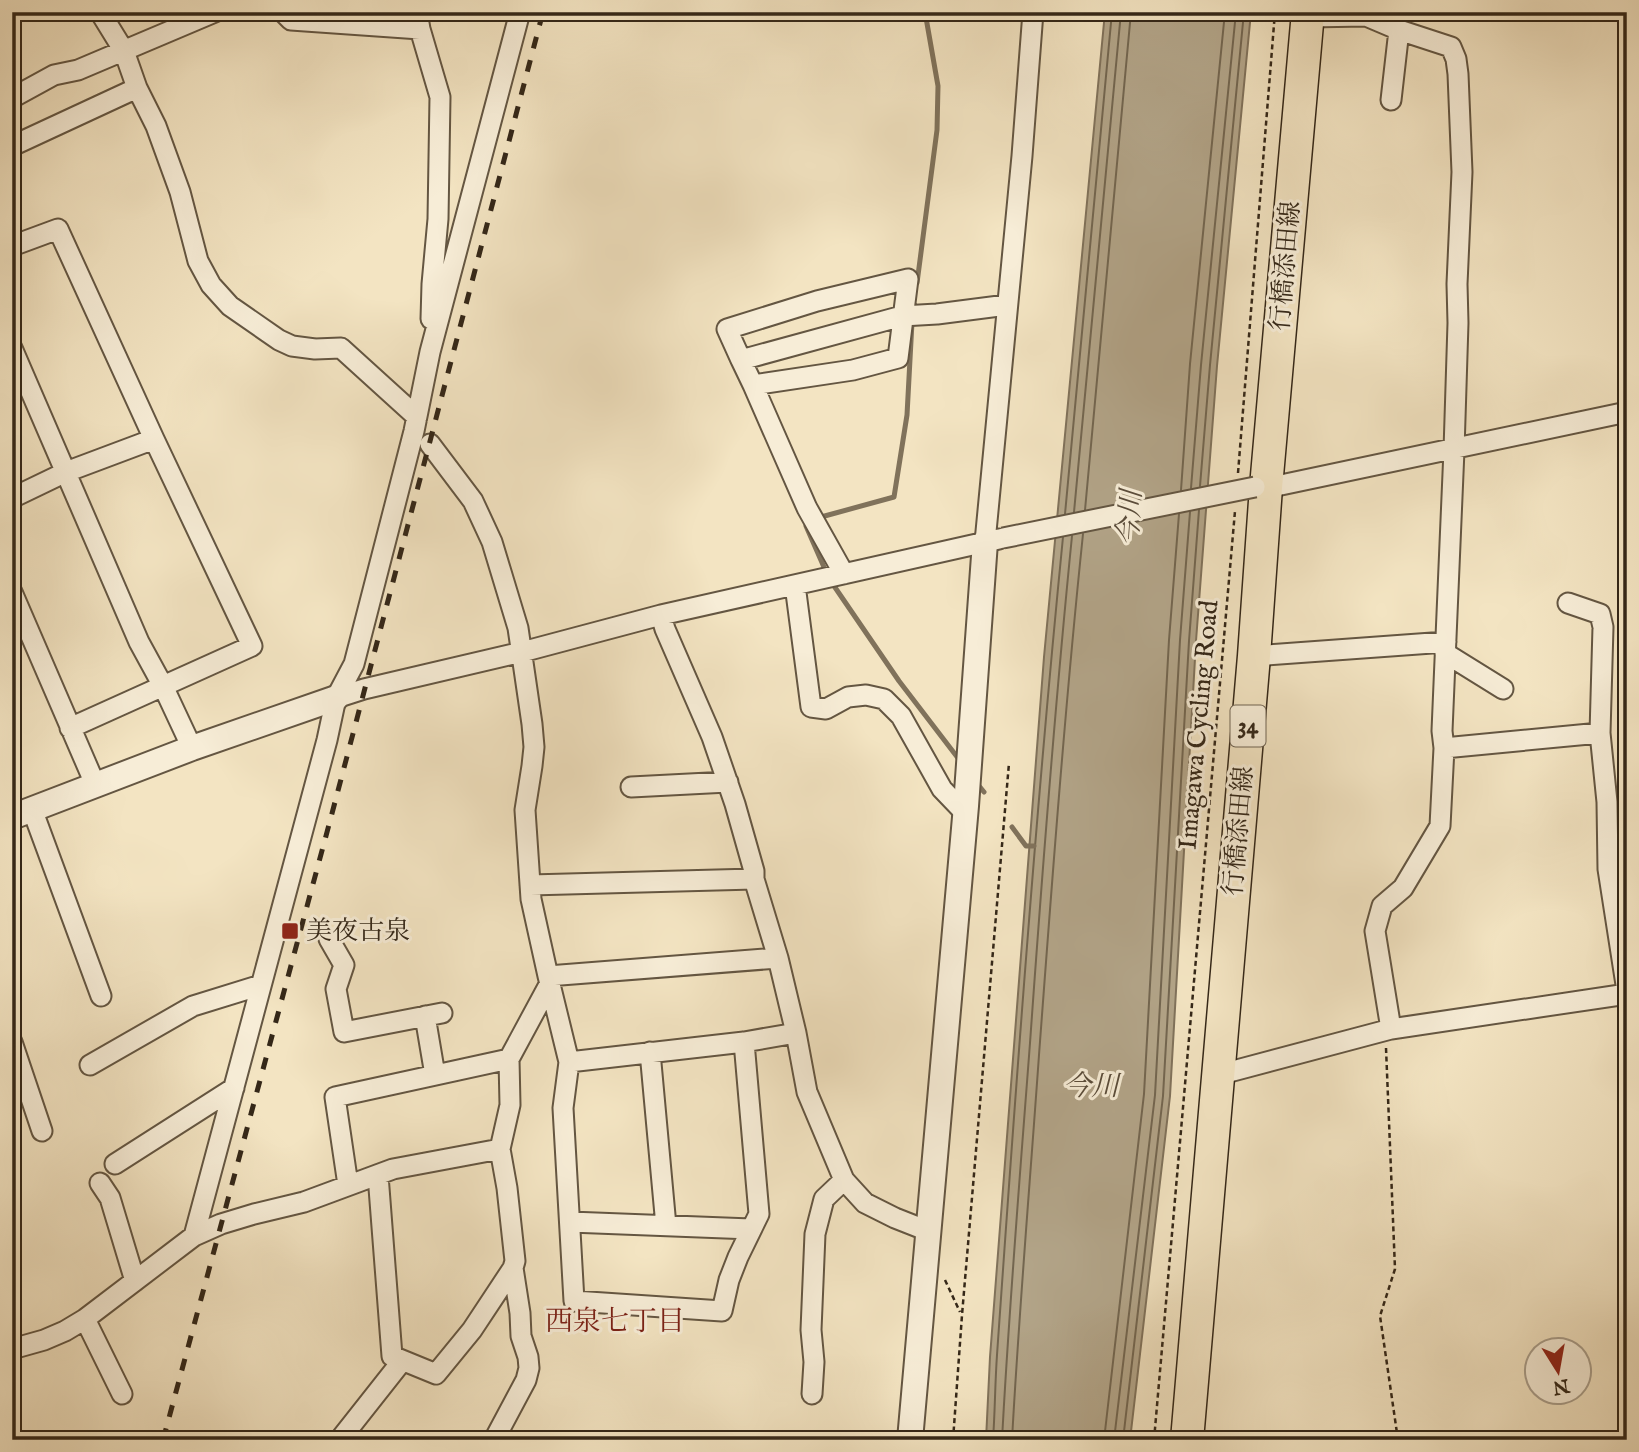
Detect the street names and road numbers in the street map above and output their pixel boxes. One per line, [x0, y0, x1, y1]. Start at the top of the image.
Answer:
street label: 行橋添田線 [1264, 200, 1308, 332]
street label: Imagawa Cycling Road [1172, 599, 1226, 851]
road number: 34 [1230, 706, 1266, 746]
street label: 行橋添田線 [1217, 765, 1261, 897]

